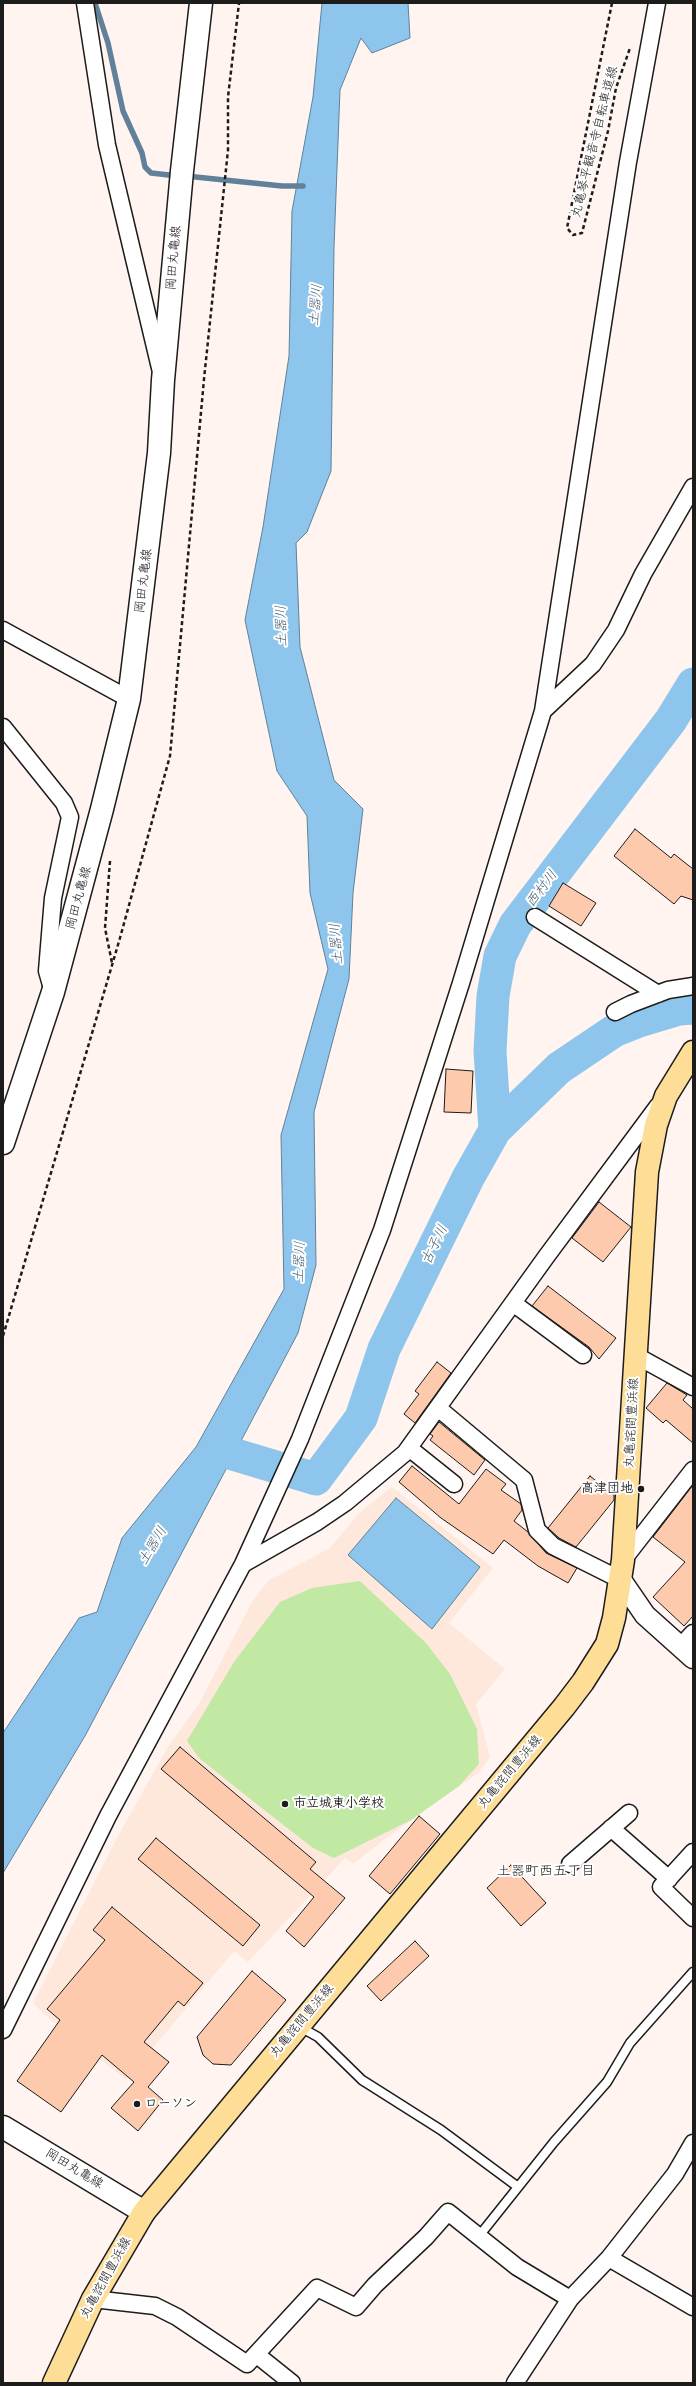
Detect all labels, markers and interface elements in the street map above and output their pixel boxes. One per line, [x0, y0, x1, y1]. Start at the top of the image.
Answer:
street label: 丸亀琴平観音寺自転車道線 [569, 64, 621, 220]
street label: 岡田丸亀線 [163, 225, 185, 291]
water label: 土器川 [306, 283, 326, 327]
street label: 岡田丸亀線 [132, 548, 156, 614]
water label: 土器川 [273, 605, 291, 647]
street label: 岡田丸亀線 [63, 865, 95, 931]
water label: 西村川 [523, 867, 561, 911]
water label: 土器川 [327, 922, 347, 966]
water label: 古子川 [418, 1222, 452, 1268]
water label: 土器川 [291, 1241, 309, 1283]
street label: 丸亀詫間豊浜線 [622, 1377, 642, 1469]
place label: 高津団地 [581, 1481, 633, 1497]
marker: 高津団地 [636, 1484, 646, 1494]
water label: 土器川 [135, 1524, 171, 1568]
street label: 丸亀詫間豊浜線 [475, 1732, 545, 1812]
place label: 市立城東小学校 [293, 1796, 384, 1812]
marker: 市立城東小学校 [280, 1799, 290, 1809]
district label: 土器町西五丁目 [497, 1863, 595, 1879]
street label: 丸亀詫間豊浜線 [267, 1981, 337, 2061]
place label: ローソン [145, 2096, 197, 2112]
marker: ローソン [132, 2099, 142, 2109]
street label: 岡田丸亀線 [42, 2146, 106, 2192]
street label: 丸亀詫間豊浜線 [77, 2234, 135, 2322]

